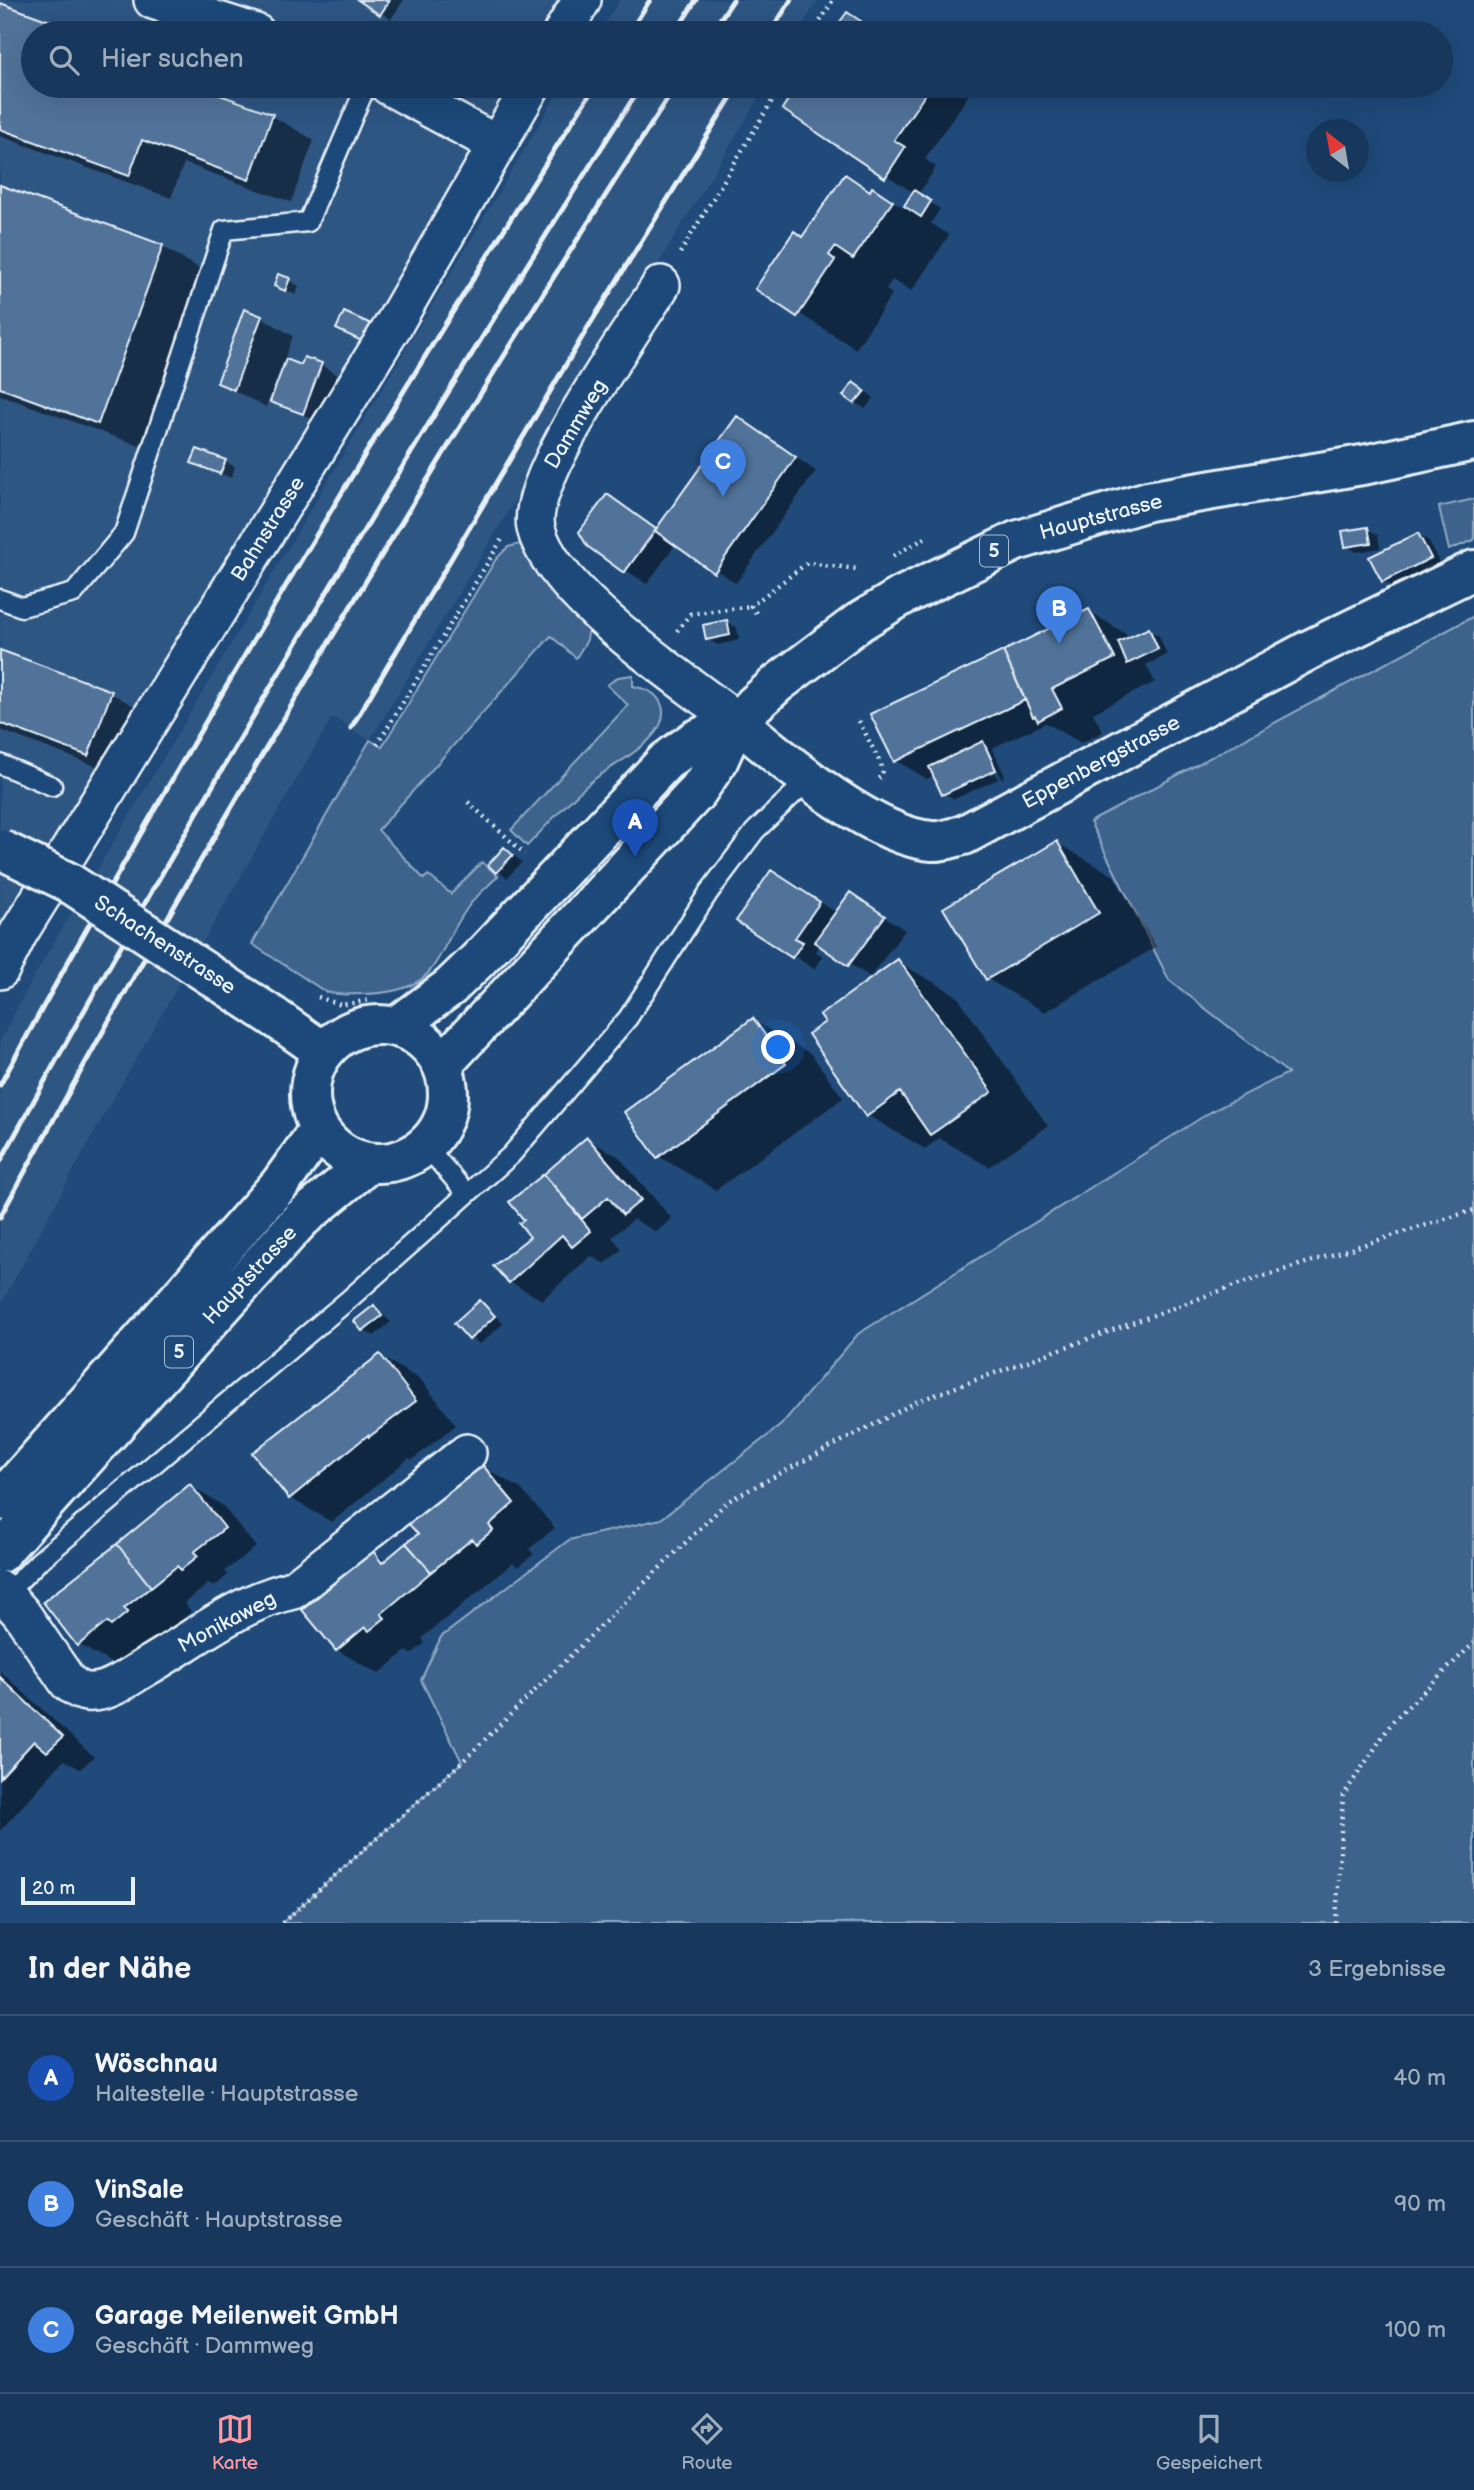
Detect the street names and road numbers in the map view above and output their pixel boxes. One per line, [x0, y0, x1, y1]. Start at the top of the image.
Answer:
street label: Dammweg [540, 375, 612, 473]
street label: Bahnstrasse [226, 472, 310, 586]
street label: Hauptstrasse [1037, 489, 1165, 545]
road number: 5 [980, 536, 1008, 566]
street label: Eppenbergstrasse [1018, 710, 1184, 814]
street label: Schachenstrasse [90, 890, 240, 1000]
street label: Hauptstrasse [198, 1220, 302, 1330]
road number: 5 [165, 1336, 193, 1368]
street label: Monikaweg [174, 1586, 280, 1658]

